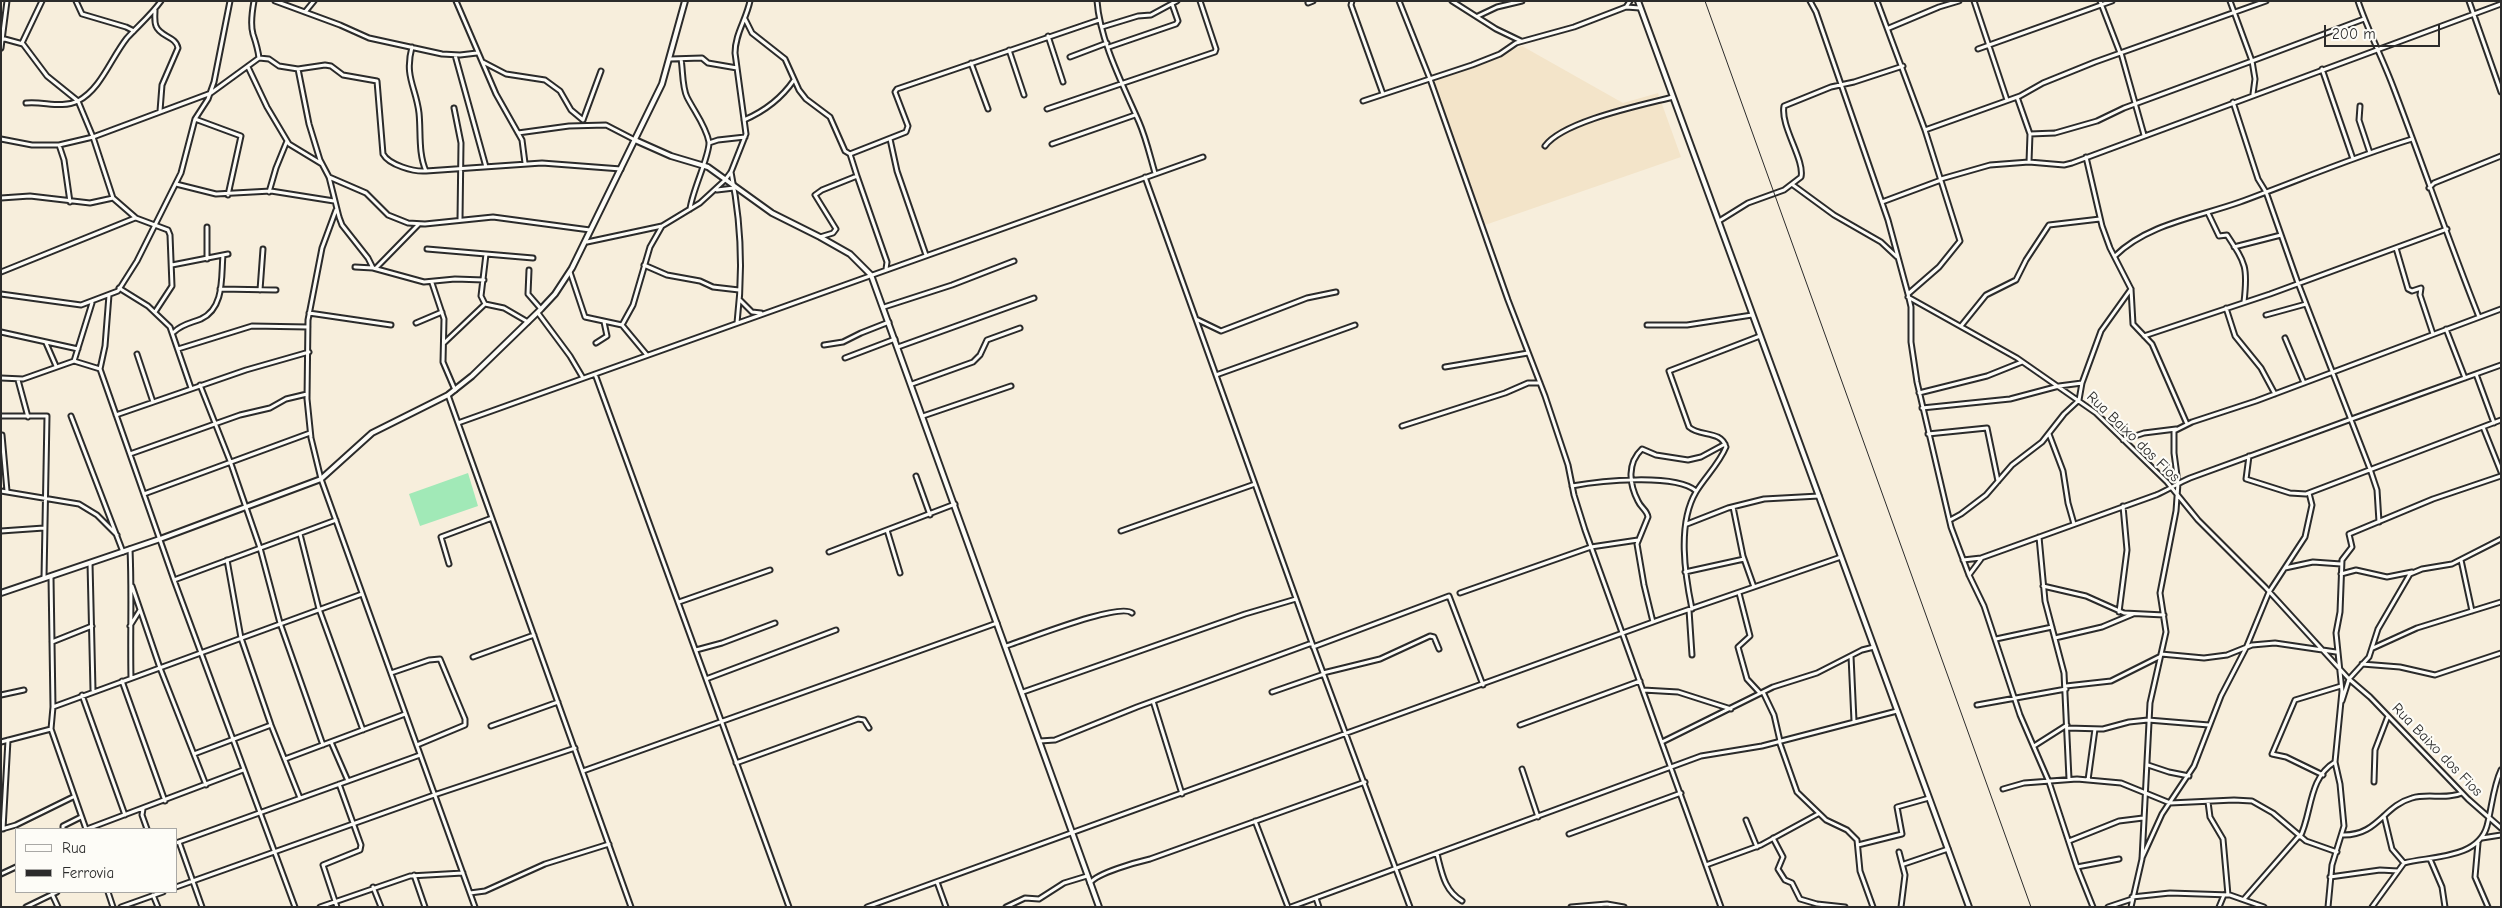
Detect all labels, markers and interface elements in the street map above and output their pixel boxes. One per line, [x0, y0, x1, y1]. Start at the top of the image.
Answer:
scale bar [2327, 15, 2443, 47]
text: 200 m [2332, 25, 2376, 43]
street label: Rua Baixo dos Fios [2083, 388, 2183, 486]
street label: Rua Baixo dos Fios [2388, 700, 2486, 800]
legend [15, 828, 178, 893]
text: Rua [62, 839, 86, 857]
text: Ferrovia [62, 864, 114, 882]

